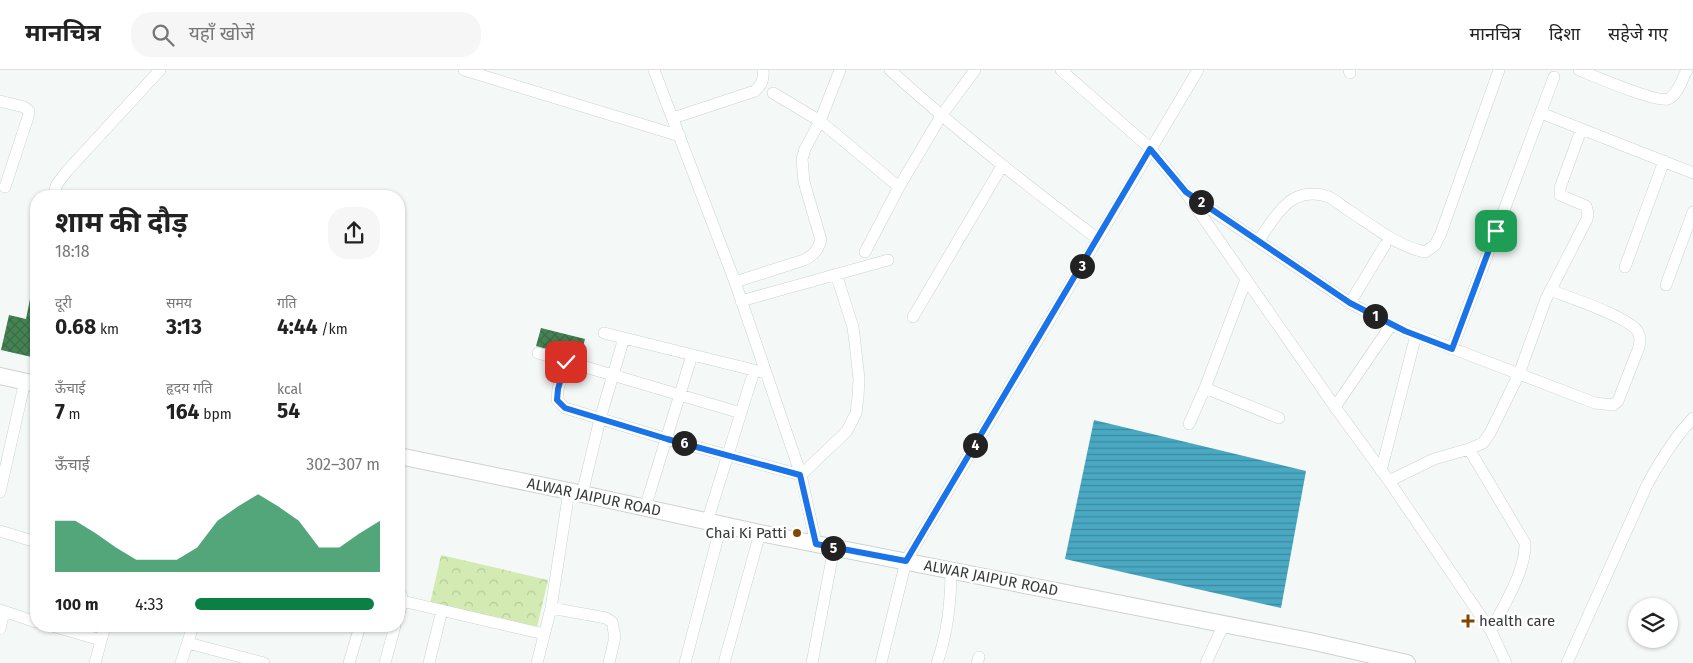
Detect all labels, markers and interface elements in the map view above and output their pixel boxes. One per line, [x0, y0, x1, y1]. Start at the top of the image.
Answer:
search box [131, 12, 481, 57]
text: मानचित्र [25, 19, 101, 47]
icon: search [149, 21, 177, 49]
text: यहाँ खोजें [189, 22, 254, 45]
text: मानचित्र [1469, 23, 1521, 45]
text: दिशा [1549, 23, 1580, 45]
text: सहेजे गए [1608, 23, 1668, 45]
pin: 2 [1188, 190, 1214, 214]
text: 2 [1198, 194, 1205, 211]
text: शाम की दौड़ [55, 206, 187, 239]
button: share [328, 207, 380, 259]
pin [1475, 210, 1517, 252]
icon: arrive [1482, 217, 1510, 245]
text: 18:18 [55, 242, 90, 261]
pin: 3 [1070, 254, 1094, 278]
text: 3 [1079, 258, 1086, 275]
text: दूरी [55, 295, 72, 312]
text: समय [166, 295, 192, 312]
text: गति [277, 295, 297, 312]
pin: 1 [1362, 304, 1388, 328]
text: 1 [1372, 308, 1379, 325]
text: 0.68 [55, 314, 96, 340]
text: 3:13 [166, 314, 202, 340]
text: 4:44 [277, 314, 318, 340]
text: km [96, 321, 119, 338]
text: /km [318, 321, 348, 338]
pin [545, 341, 587, 383]
icon: check [552, 348, 580, 376]
text: ऊँचाई [55, 380, 85, 397]
text: हृदय गति [166, 380, 212, 397]
text: kcal [277, 381, 302, 398]
text: 54 [277, 398, 300, 424]
text: 7 [55, 399, 65, 425]
text: 164 [166, 399, 199, 425]
text: m [65, 406, 81, 423]
text: bpm [199, 406, 232, 423]
pin: 6 [672, 430, 696, 456]
pin: 4 [962, 432, 988, 458]
text: 6 [681, 435, 688, 452]
text: 4 [972, 437, 979, 454]
text: ऊँचाई [55, 455, 90, 474]
text: 302–307 m [306, 455, 380, 474]
street label: ALWAR JAIPUR ROAD [526, 474, 662, 520]
place label: Chai Ki Patti [705, 524, 787, 542]
marker: Chai Ki Patti [791, 527, 803, 539]
pin: 5 [820, 536, 846, 560]
text: 5 [830, 540, 837, 557]
street label: ALWAR JAIPUR ROAD [922, 556, 1060, 600]
text: 100 m [55, 595, 98, 614]
text: 4:33 [135, 595, 163, 614]
map controls [1628, 598, 1678, 648]
button: layers [1628, 598, 1678, 648]
place label: health care [1479, 612, 1555, 630]
marker: health care [1461, 614, 1475, 628]

